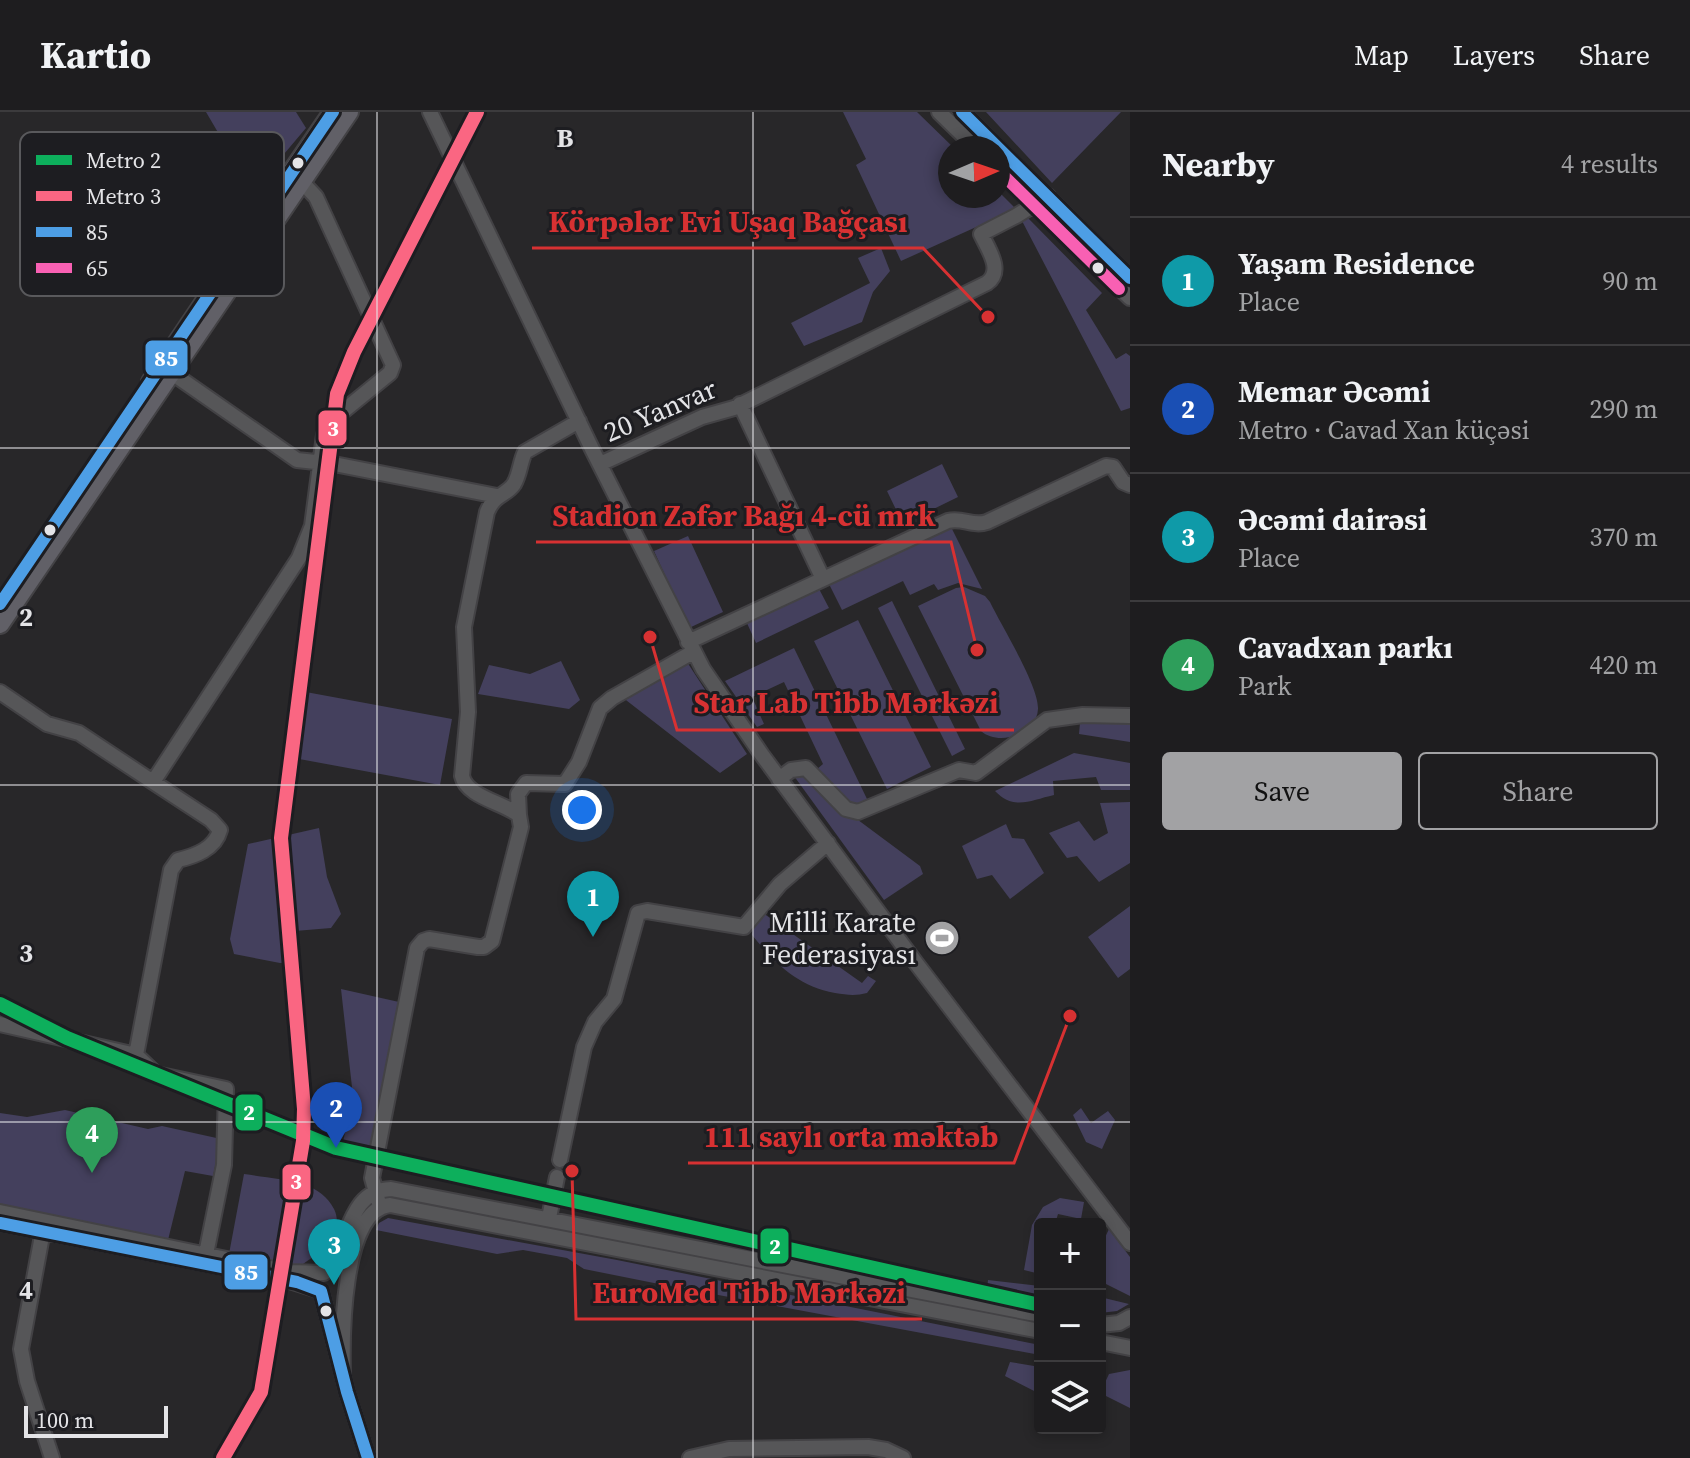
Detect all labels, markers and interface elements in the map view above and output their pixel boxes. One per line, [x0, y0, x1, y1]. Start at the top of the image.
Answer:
text: Kartio [40, 29, 151, 81]
text: Map [1354, 36, 1409, 74]
text: Layers [1453, 36, 1535, 74]
text: Share [1579, 36, 1650, 74]
text: B [557, 120, 574, 156]
legend [20, 132, 284, 296]
north arrow [938, 136, 1010, 208]
text: Nearby [1162, 141, 1275, 187]
text: Metro 2 [86, 145, 161, 175]
text: 4 results [1561, 146, 1658, 182]
unlabelled marker [290, 155, 306, 171]
text: Metro 3 [86, 181, 161, 211]
callout: Körpələr Evi Uşaq Bağçası [532, 194, 923, 248]
text: Körpələr Evi Uşaq Bağçası [549, 201, 907, 242]
text: 85 [86, 217, 108, 247]
text: Yaşam Residence [1238, 243, 1475, 284]
text: 65 [86, 253, 108, 283]
unlabelled marker [1090, 260, 1106, 276]
text: 1 [1181, 263, 1195, 299]
text: 90 m [1603, 263, 1658, 299]
text: Place [1238, 284, 1300, 320]
line badge: 85 [144, 339, 189, 377]
text: 85 [154, 343, 178, 373]
street label: 20 Yanvar [598, 369, 722, 451]
text: Memar Əcəmi [1238, 371, 1431, 412]
text: 2 [1181, 391, 1195, 427]
text: 290 m [1590, 391, 1658, 427]
line badge: 3 [317, 409, 348, 447]
text: Metro · Cavad Xan küçəsi [1238, 412, 1530, 448]
text: 3 [327, 413, 339, 443]
callout: Stadion Zəfər Bağı 4-cü mrk [536, 488, 951, 542]
text: Stadion Zəfər Bağı 4-cü mrk [552, 495, 936, 536]
text: Əcəmi dairəsi [1238, 499, 1427, 540]
text: 3 [1181, 519, 1195, 555]
text: 370 m [1590, 519, 1658, 555]
unlabelled marker [42, 522, 58, 538]
text: Place [1238, 540, 1300, 576]
text: 2 [19, 599, 33, 635]
text: Cavadxan parkı [1238, 627, 1453, 668]
text: 4 [1181, 647, 1195, 683]
text: 420 m [1590, 647, 1658, 683]
text: Park [1238, 668, 1291, 704]
callout: Star Lab Tibb Mәrkәzi [677, 676, 1014, 730]
text: Star Lab Tibb Mәrkәzi [694, 682, 998, 723]
button: Save [1162, 752, 1402, 830]
button: Share [1418, 752, 1658, 830]
your location [562, 790, 602, 830]
pin: 1 [567, 871, 619, 937]
place label: Milli Karate Federasiyası [762, 903, 916, 973]
sports icon: Milli Karate Federasiyası [923, 919, 961, 957]
text: 3 [19, 935, 33, 971]
pin: 2 [310, 1082, 362, 1148]
line badge: 2 [234, 1093, 264, 1132]
text: 2 [243, 1097, 255, 1127]
pin: 4 [66, 1107, 118, 1173]
callout: 111 saylı orta məktəb [688, 1109, 1014, 1163]
text: 111 saylı orta məktəb [704, 1116, 998, 1157]
line badge: 3 [281, 1163, 312, 1201]
text: 3 [290, 1166, 302, 1196]
map controls [1034, 1218, 1106, 1434]
button: + [1034, 1218, 1106, 1290]
pin: 3 [308, 1219, 360, 1285]
line badge: 2 [759, 1227, 790, 1265]
text: 2 [769, 1231, 781, 1261]
line badge: 85 [223, 1253, 269, 1291]
text: 85 [234, 1257, 258, 1287]
callout: EuroMed Tibb Mərkəzi [576, 1265, 922, 1319]
text: 4 [19, 1272, 33, 1308]
text: EuroMed Tibb Mərkəzi [592, 1272, 906, 1313]
button: − [1034, 1290, 1106, 1362]
unlabelled marker [318, 1303, 334, 1319]
button: layers [1034, 1362, 1106, 1434]
scale bar [24, 1402, 168, 1438]
text: 100 m [36, 1405, 94, 1435]

